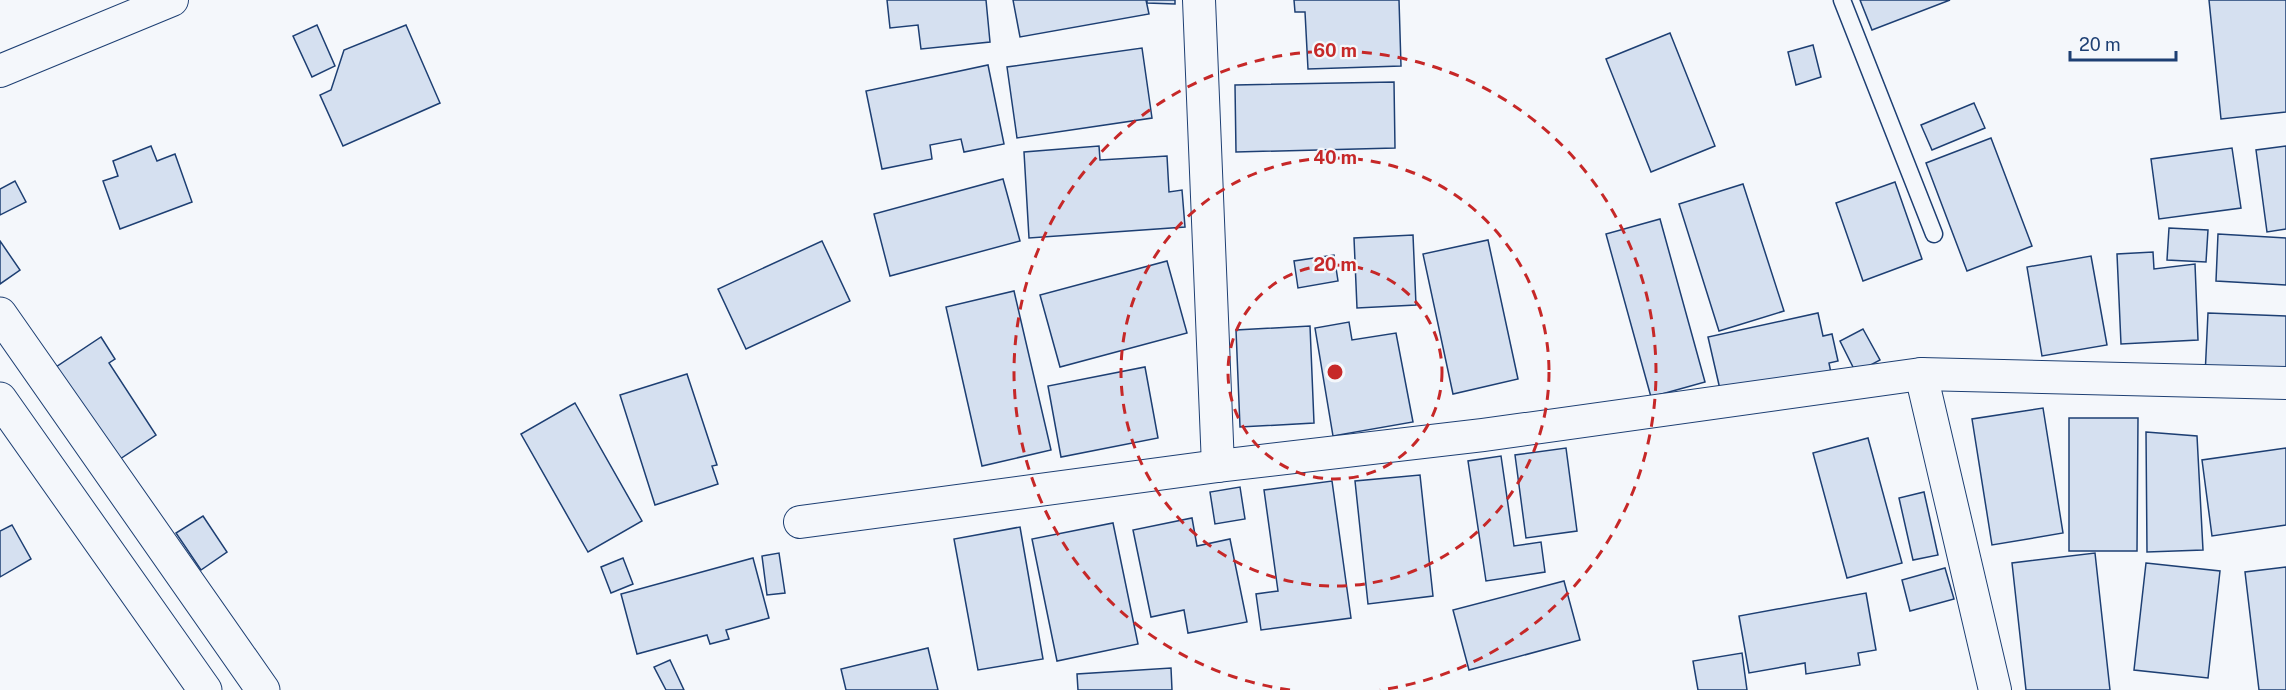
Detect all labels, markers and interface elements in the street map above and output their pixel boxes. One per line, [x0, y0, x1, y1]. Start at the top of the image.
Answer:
scale bar [2070, 24, 2176, 62]
text: 20 m [2079, 34, 2121, 55]
text: 60 m [1313, 40, 1357, 61]
text: 40 m [1313, 147, 1357, 168]
text: 20 m [1313, 254, 1357, 275]
centre of rings [1325, 362, 1345, 382]

